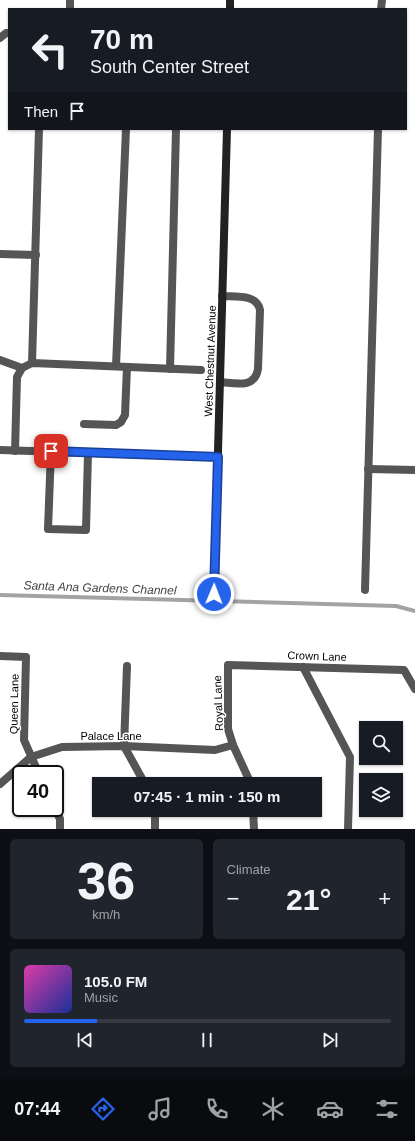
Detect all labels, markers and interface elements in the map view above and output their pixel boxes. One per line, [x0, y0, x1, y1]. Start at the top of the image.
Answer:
icon: left [24, 24, 76, 76]
text: 70 m [90, 24, 154, 55]
text: South Center Street [90, 57, 249, 77]
icon: arrive [66, 100, 88, 122]
text: Then [24, 103, 58, 120]
street label: West Chestnut Avenue [202, 305, 218, 417]
pin [34, 434, 68, 468]
icon: arrive [40, 440, 62, 462]
position arrow [193, 573, 235, 615]
water label: Santa Ana Gardens Channel [23, 578, 177, 598]
street label: Crown Lane [287, 649, 347, 663]
street label: Queen Lane [7, 674, 21, 734]
street label: Royal Lane [211, 675, 225, 731]
map controls [359, 721, 403, 817]
button: search [359, 721, 403, 765]
street label: Palace Lane [80, 730, 142, 742]
speed limit sign: 40 [12, 765, 64, 817]
button: layers [359, 773, 403, 817]
text: 07:45 · 1 min · 150 m [134, 788, 280, 805]
text: 36 [77, 852, 135, 910]
text: Climate [227, 862, 271, 877]
text: 21° [286, 883, 331, 916]
text: − [227, 886, 239, 911]
text: + [378, 886, 391, 911]
text: km/h [92, 907, 120, 922]
text: 105.0 FM [84, 973, 147, 990]
text: Music [84, 990, 118, 1005]
icon: previous [74, 1029, 96, 1051]
icon: pause [196, 1029, 218, 1051]
icon: next [319, 1029, 341, 1051]
icon: directions [89, 1095, 117, 1123]
icon: music [146, 1095, 174, 1123]
icon: phone [203, 1095, 231, 1123]
icon: climate [259, 1095, 287, 1123]
icon: car [316, 1095, 344, 1123]
icon: filters [373, 1095, 401, 1123]
text: 07:44 [14, 1099, 60, 1119]

